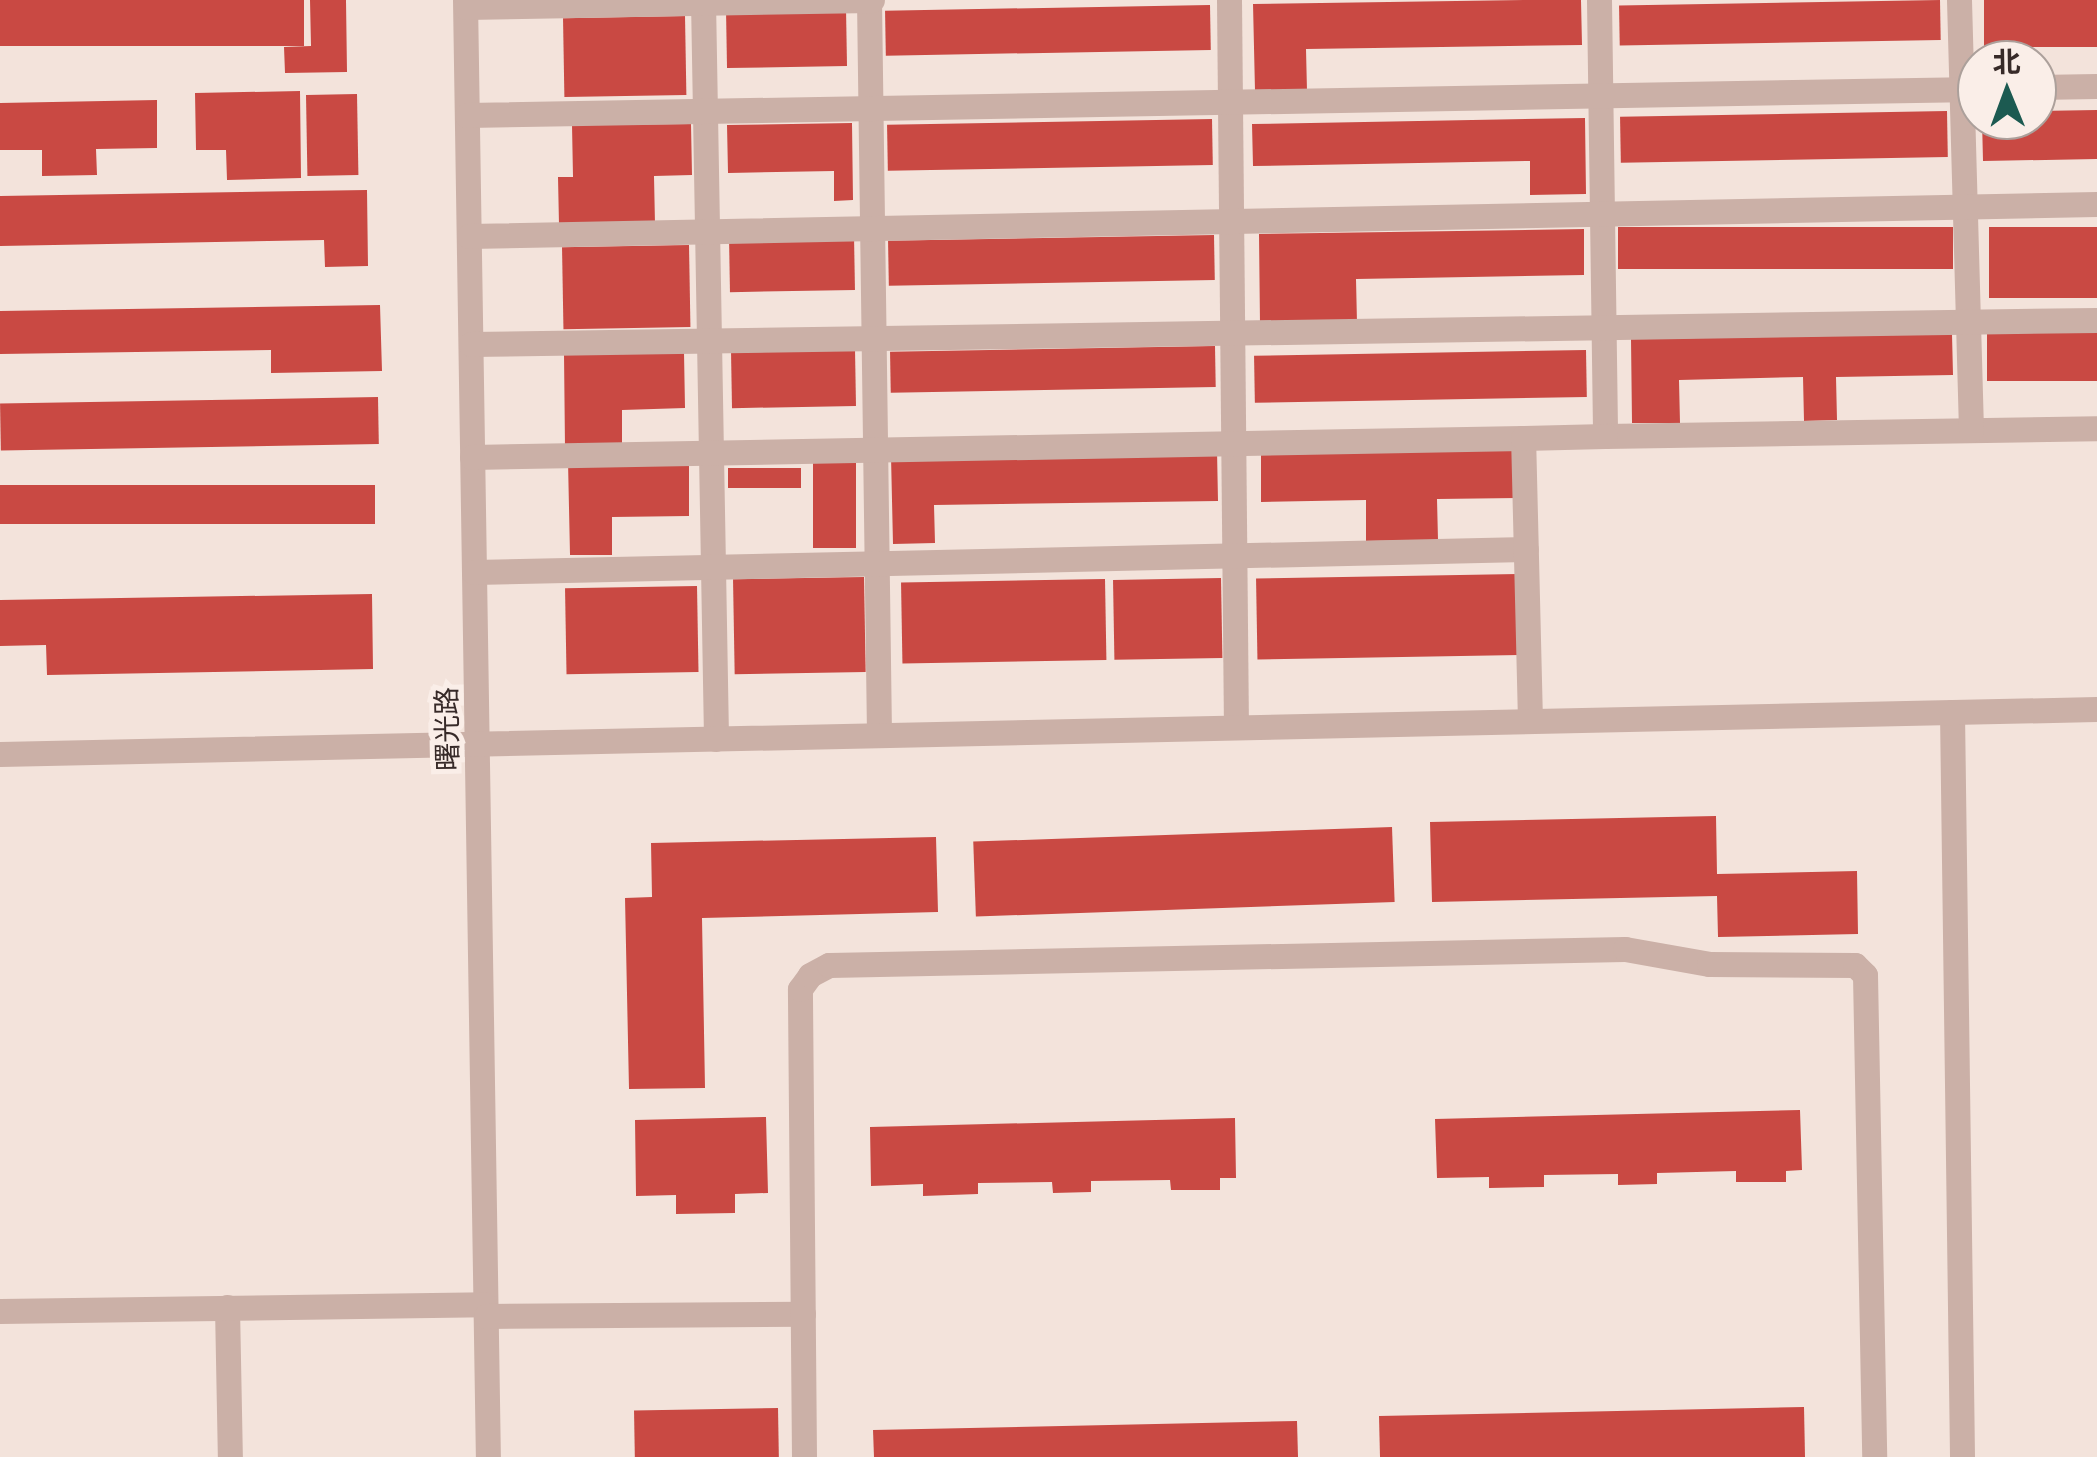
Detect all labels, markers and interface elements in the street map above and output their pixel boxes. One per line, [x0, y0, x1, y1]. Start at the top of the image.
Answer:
north arrow [1957, 40, 2057, 140]
text: 北 [1992, 45, 2021, 79]
street label: 曙光路 [429, 687, 465, 771]

